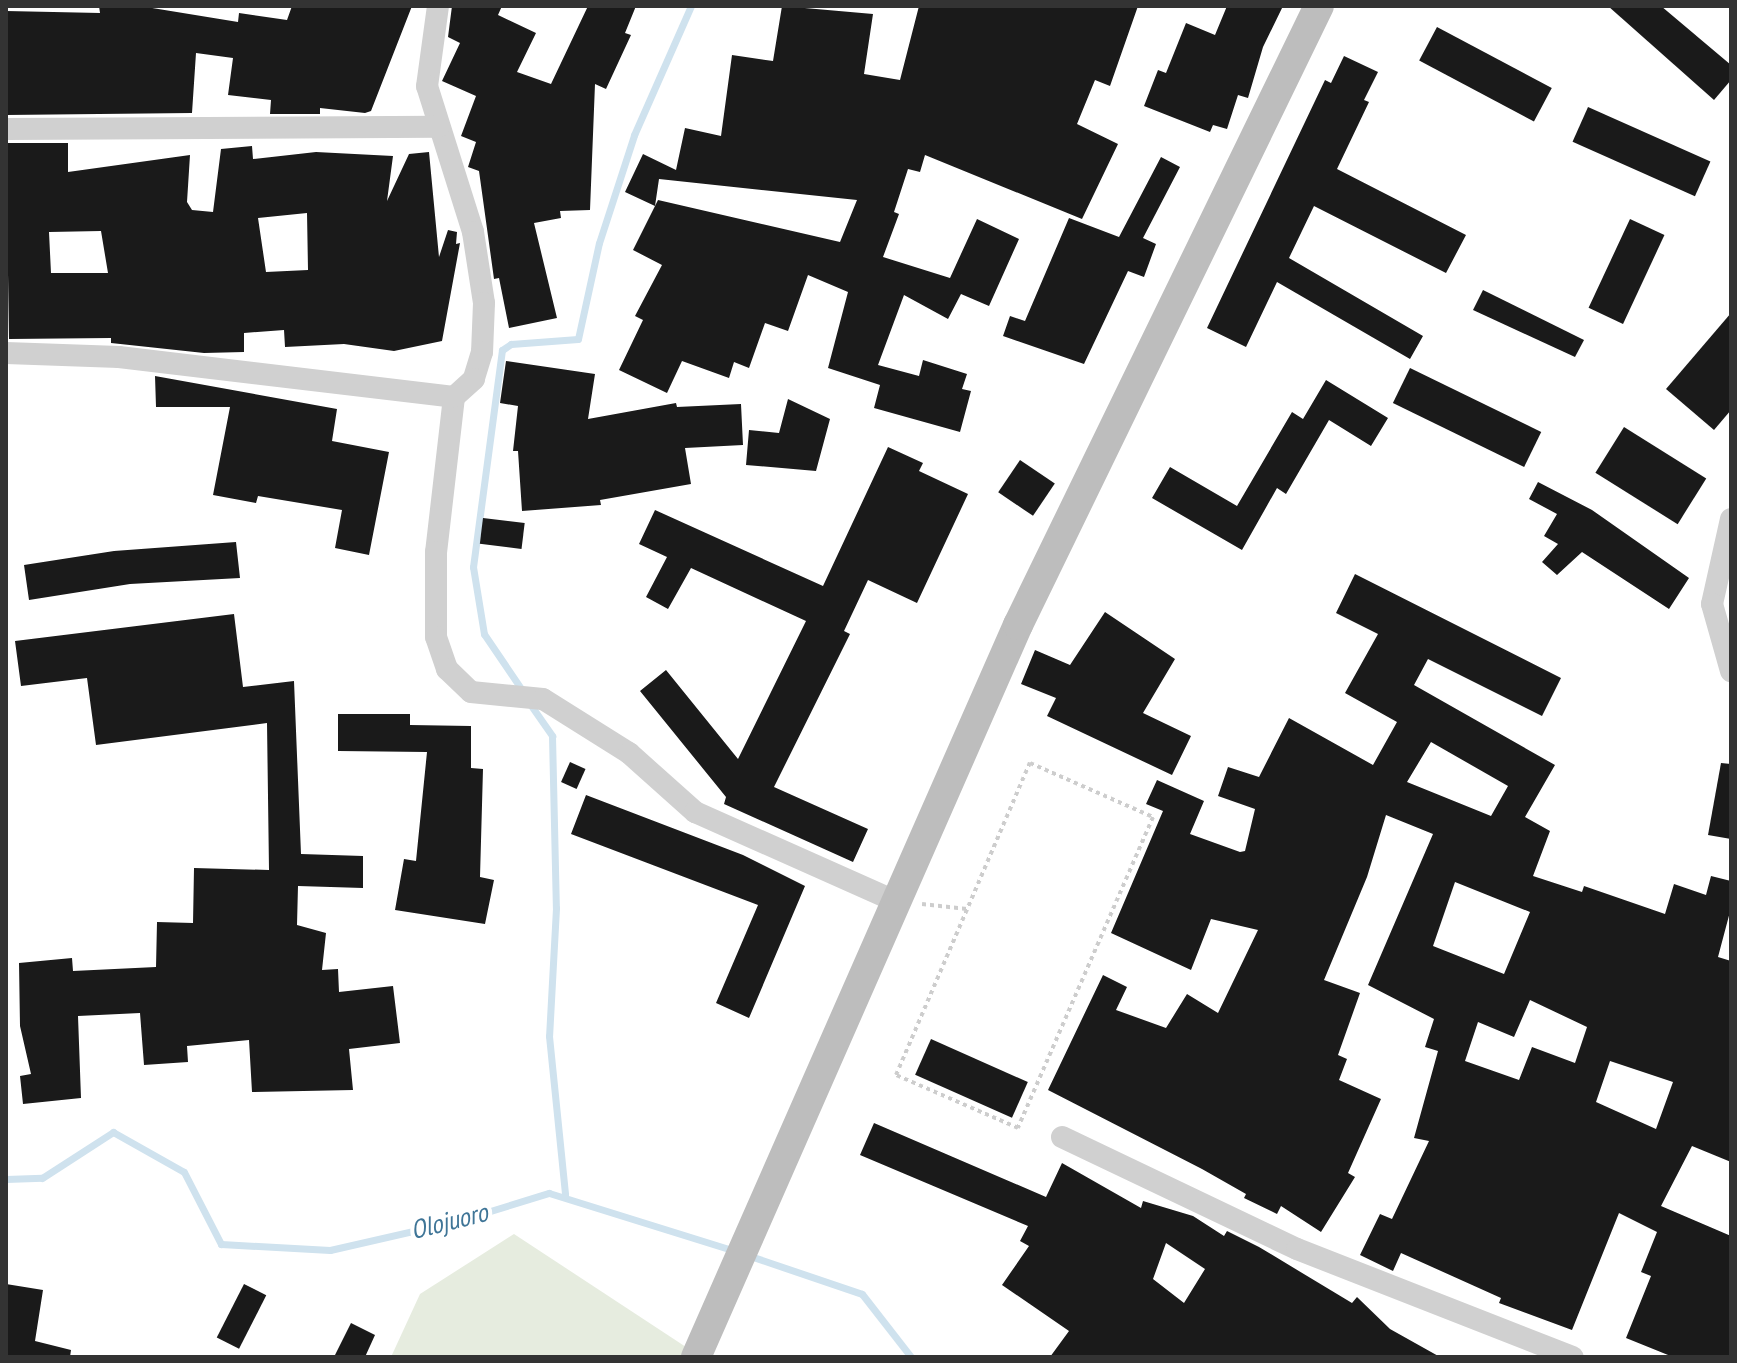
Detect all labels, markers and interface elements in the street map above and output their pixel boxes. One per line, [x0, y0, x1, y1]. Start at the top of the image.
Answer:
water label: Olojuoro [407, 1196, 491, 1246]

